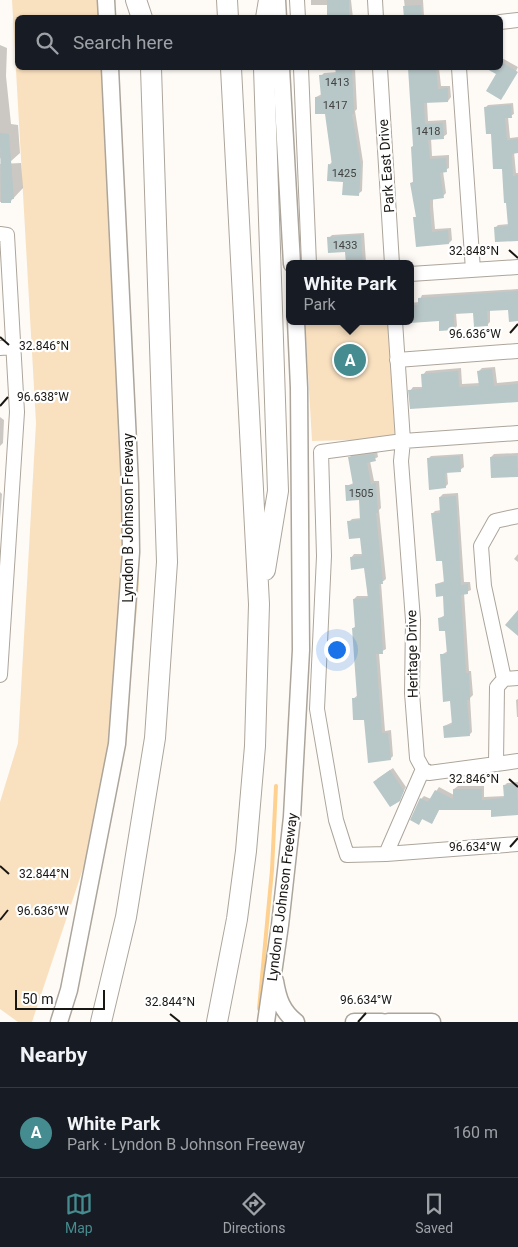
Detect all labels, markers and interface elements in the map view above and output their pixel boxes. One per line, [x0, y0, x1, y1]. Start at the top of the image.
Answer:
search box [15, 15, 503, 70]
icon: search [33, 29, 61, 57]
text: Search here [73, 31, 173, 54]
house number: 1413 [325, 76, 349, 89]
house number: 1417 [323, 99, 347, 112]
street label: Park East Drive [375, 119, 397, 213]
house number: 1418 [416, 125, 440, 138]
house number: 1425 [332, 167, 356, 180]
house number: 1433 [333, 239, 357, 252]
text: 32.848°N [449, 244, 499, 258]
popup [286, 260, 414, 325]
text: White Park [303, 272, 397, 295]
text: Park [303, 295, 336, 314]
text: 96.636°W [449, 327, 501, 341]
text: 32.846°N [19, 339, 69, 353]
pin: A [334, 341, 366, 379]
text: 96.638°W [17, 390, 69, 404]
street label: Lyndon B Johnson Freeway [120, 433, 136, 603]
house number: 1505 [349, 487, 373, 500]
street label: Heritage Drive [403, 610, 421, 698]
your location [324, 637, 350, 663]
text: 32.846°N [449, 772, 499, 786]
street label: Lyndon B Johnson Freeway [264, 812, 300, 982]
text: 96.634°W [449, 840, 501, 854]
text: 32.844°N [19, 867, 69, 881]
text: 96.636°W [17, 904, 69, 918]
scale bar [15, 987, 105, 1010]
text: 50 m [22, 991, 54, 1007]
text: 96.634°W [340, 993, 392, 1007]
text: 32.844°N [145, 995, 195, 1009]
text: Nearby [20, 1043, 87, 1067]
text: White Park [67, 1112, 160, 1135]
text: A [31, 1123, 41, 1142]
text: 160 m [453, 1123, 498, 1142]
text: Park · Lyndon B Johnson Freeway [67, 1135, 305, 1154]
tab: Map [65, 1190, 93, 1236]
tab: Directions [223, 1190, 286, 1236]
tab: Saved [415, 1190, 453, 1236]

